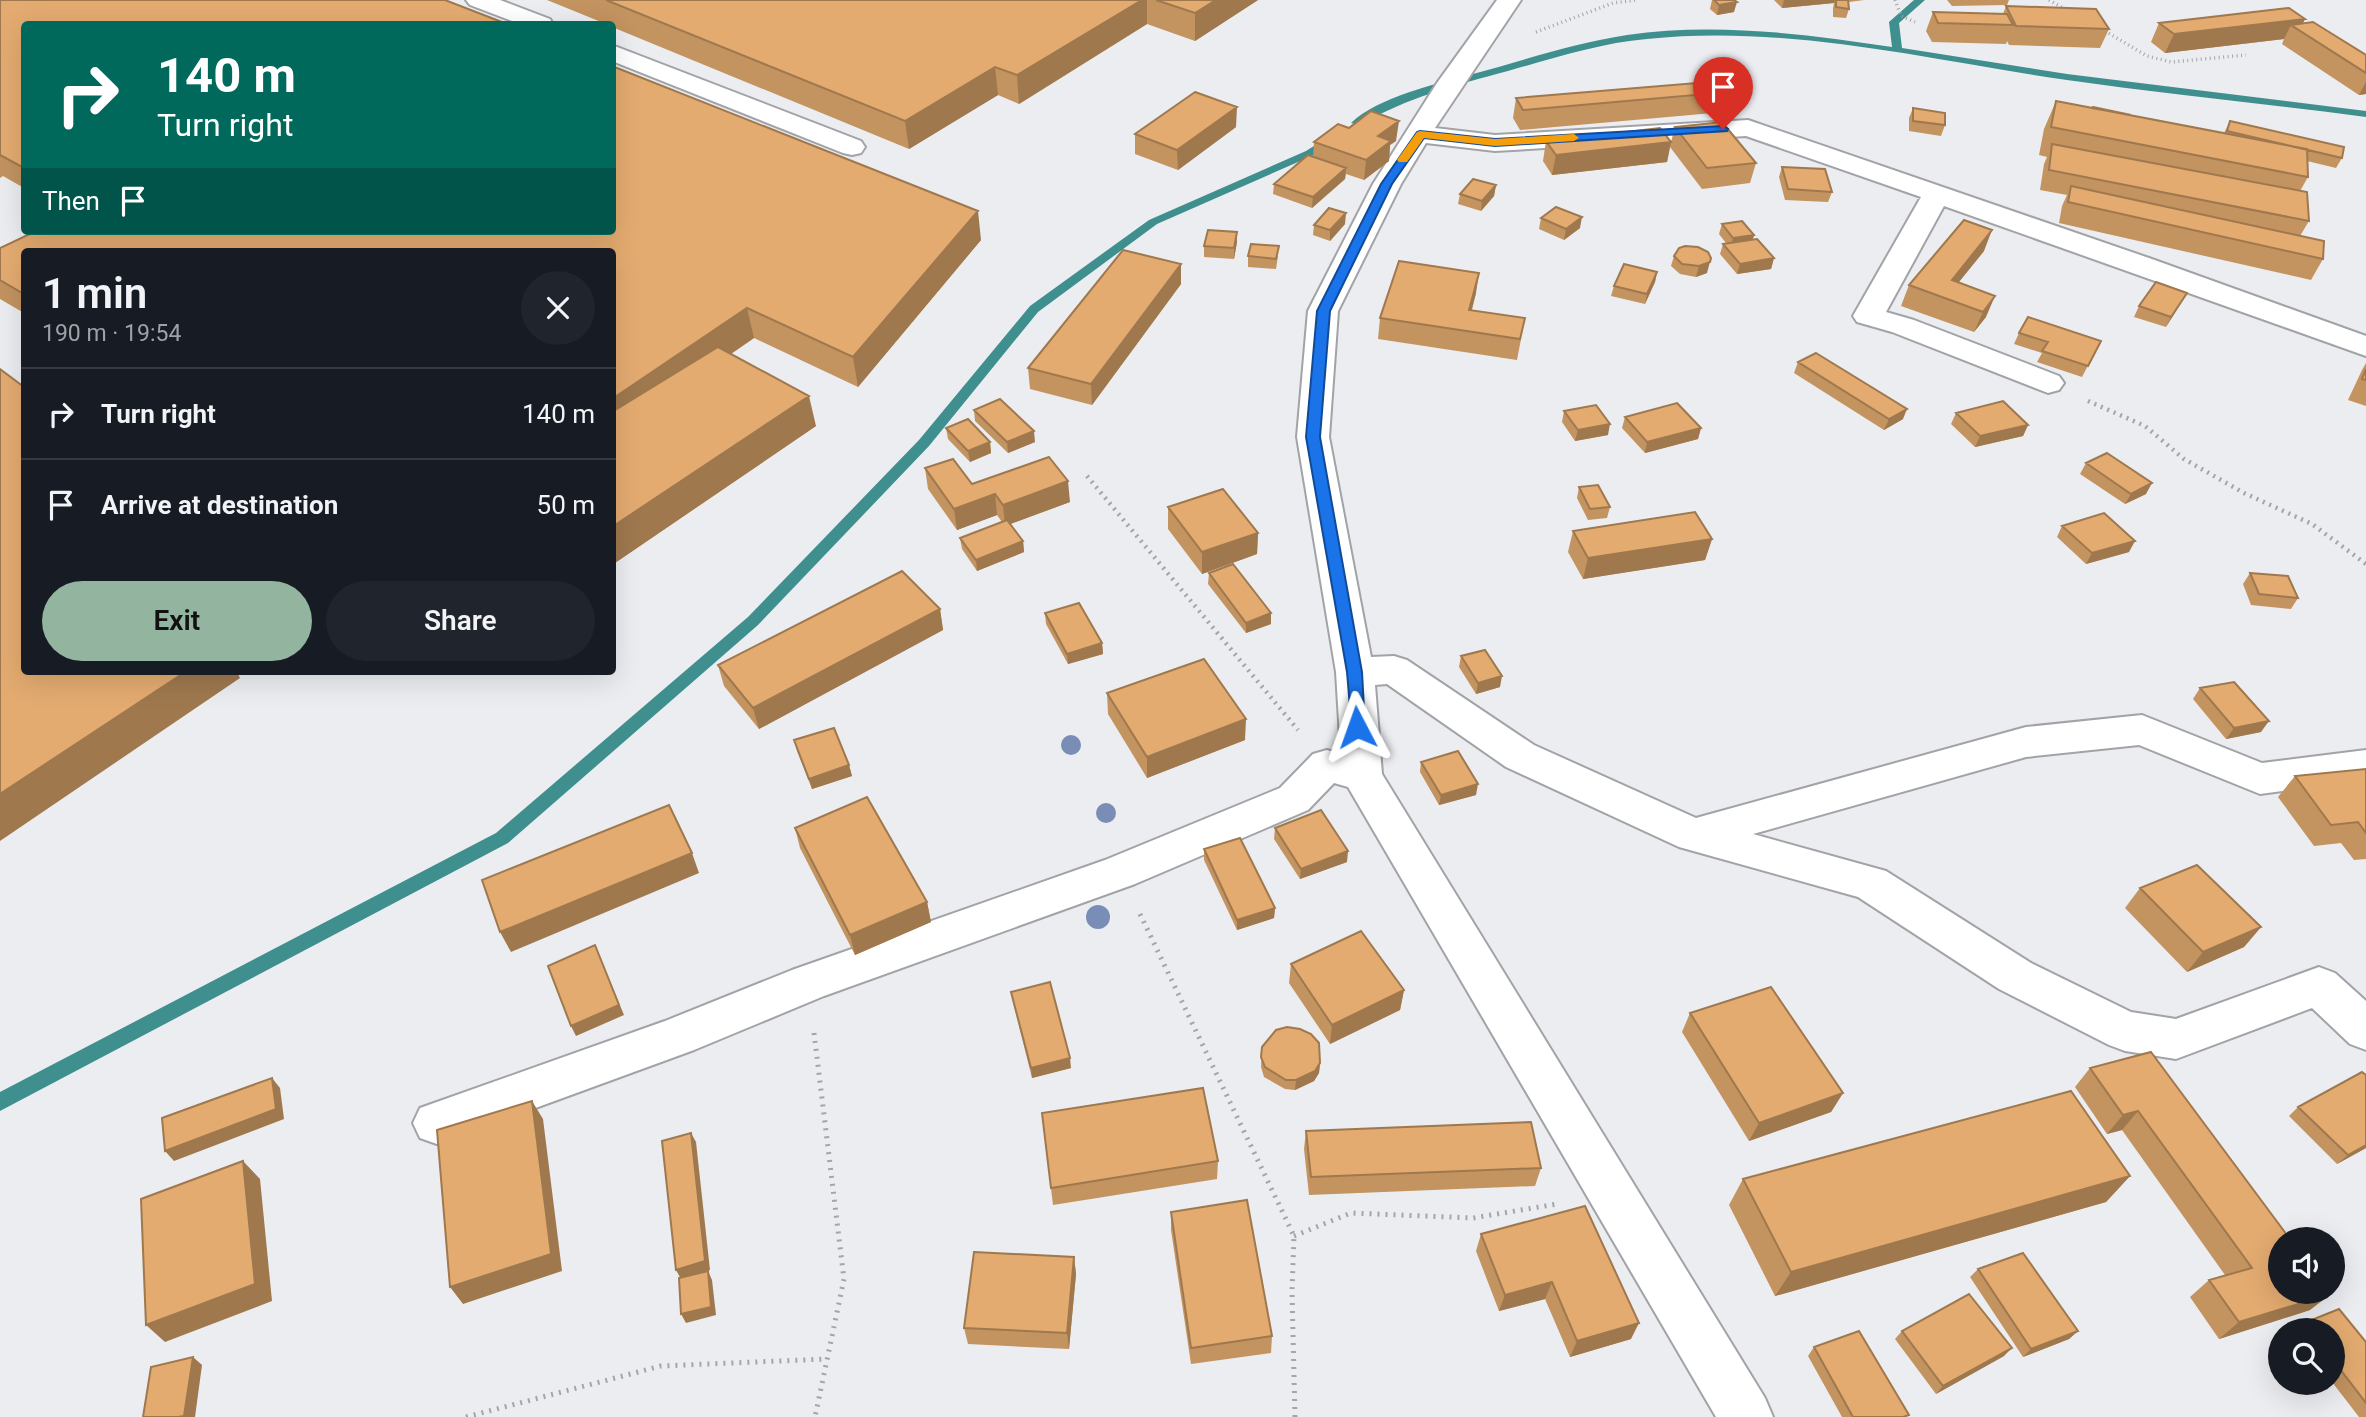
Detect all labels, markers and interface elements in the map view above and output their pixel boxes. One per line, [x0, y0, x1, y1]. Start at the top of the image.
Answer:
text: 140 m [157, 47, 296, 104]
icon: right [42, 49, 133, 140]
pin [1693, 57, 1753, 129]
icon: arrive [1704, 68, 1742, 106]
text: Turn right [157, 106, 293, 144]
icon: arrive [114, 182, 152, 220]
text: Then [42, 186, 100, 216]
text: 1 min [42, 269, 147, 318]
button: close [521, 271, 595, 345]
text: 190 m · 19:54 [42, 320, 181, 347]
icon: right [42, 395, 80, 433]
text: Turn right [101, 399, 216, 429]
text: 140 m [522, 399, 595, 429]
icon: arrive [42, 486, 80, 524]
text: Arrive at destination [101, 490, 338, 520]
text: 50 m [537, 490, 595, 520]
button: Exit [42, 581, 312, 661]
button: Share [326, 581, 595, 661]
position arrow [1320, 690, 1394, 764]
map controls [2268, 1227, 2345, 1395]
button: sound [2268, 1227, 2345, 1304]
button: search [2268, 1318, 2345, 1395]

